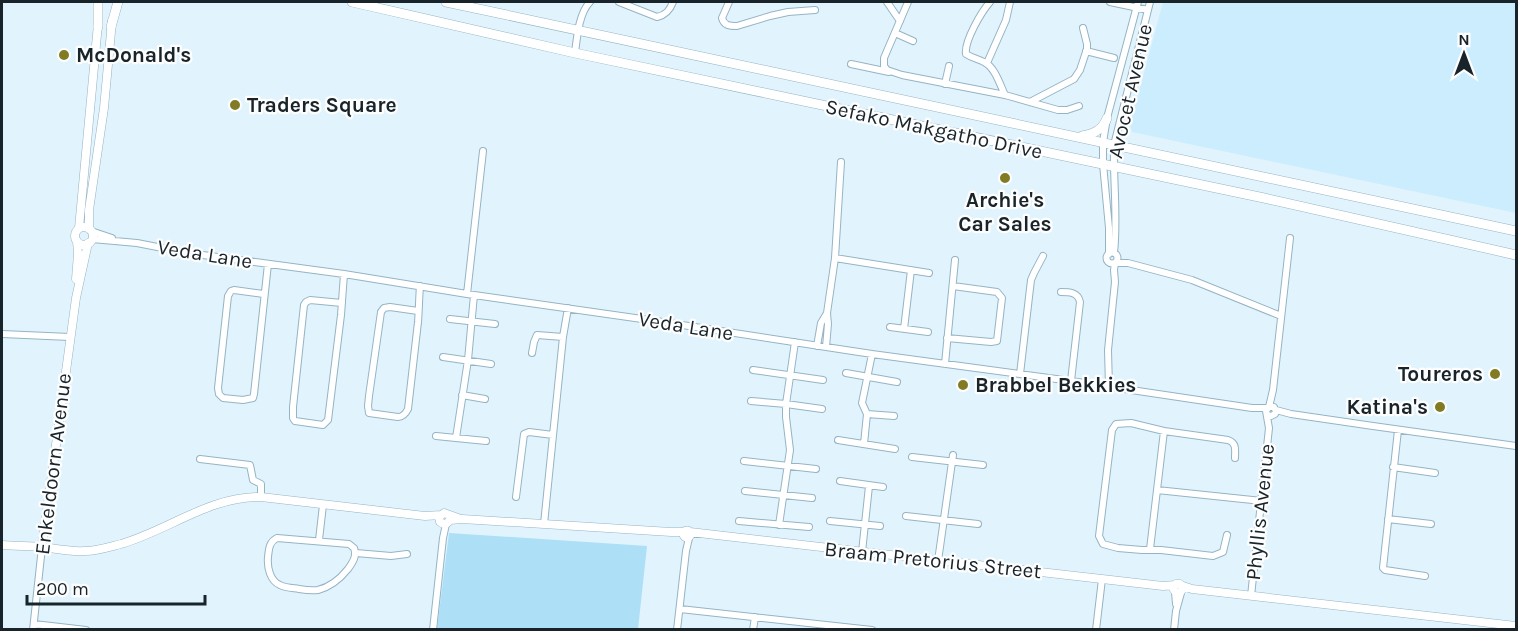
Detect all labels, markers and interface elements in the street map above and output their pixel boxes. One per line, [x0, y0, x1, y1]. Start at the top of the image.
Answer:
street label: Avocet Avenue [1103, 21, 1157, 161]
north arrow [1434, 24, 1494, 84]
text: N [1458, 30, 1470, 49]
place label: McDonald's [76, 43, 191, 67]
marker: McDonald's [57, 48, 71, 62]
place label: Traders Square [247, 93, 397, 118]
street label: Sefako Makgatho Drive [823, 94, 1045, 164]
marker: Traders Square [228, 98, 242, 112]
marker: Archie's Car Sales [998, 171, 1012, 185]
place label: Archie's Car Sales [958, 188, 1052, 236]
street label: Veda Lane [156, 235, 254, 273]
street label: Veda Lane [637, 307, 735, 345]
place label: Toureros [1398, 362, 1483, 386]
marker: Toureros [1488, 367, 1502, 381]
street label: Enkeldoorn Avenue [30, 372, 76, 556]
place label: Brabbel Bekkies [975, 373, 1136, 397]
marker: Brabbel Bekkies [956, 378, 970, 392]
place label: Katina's [1347, 395, 1428, 419]
marker: Katina's [1433, 400, 1447, 414]
street label: Phyllis Avenue [1241, 443, 1279, 581]
street label: Braam Pretorius Street [823, 537, 1043, 583]
scale bar [27, 568, 206, 606]
text: 200 m [36, 578, 89, 600]

